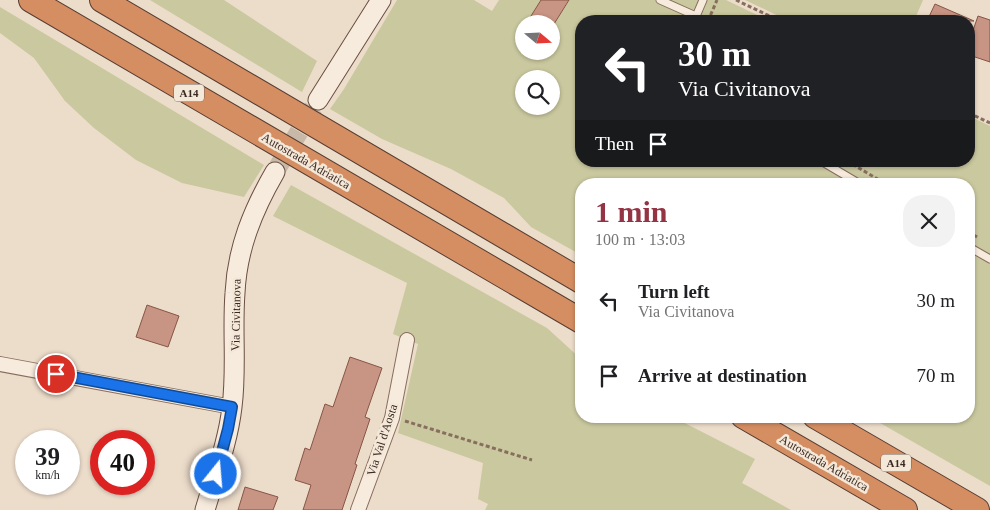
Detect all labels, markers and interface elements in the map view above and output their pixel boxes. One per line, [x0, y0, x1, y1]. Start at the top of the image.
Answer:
north arrow [515, 15, 560, 60]
map controls [515, 15, 560, 115]
icon: left [595, 35, 660, 100]
text: 30 m [678, 35, 751, 74]
button: search [515, 70, 560, 115]
text: Via Civitanova [678, 76, 810, 101]
road number: A14 [174, 85, 204, 102]
street label: Autostrada Adriatica [259, 130, 353, 192]
icon: arrive [644, 130, 672, 158]
text: Then [595, 133, 634, 154]
text: 1 min [595, 195, 668, 228]
button: close [903, 195, 955, 247]
text: 100 m · 13:03 [595, 231, 685, 248]
street label: Via Civitanova [228, 278, 244, 351]
text: Turn left [638, 281, 710, 302]
icon: left [595, 287, 623, 315]
text: 30 m [916, 290, 955, 311]
text: Via Civitanova [638, 303, 734, 320]
pin [35, 353, 77, 395]
icon: arrive [42, 360, 70, 388]
icon: arrive [595, 362, 623, 390]
text: Arrive at destination [638, 365, 807, 386]
text: 70 m [916, 365, 955, 386]
street label: Via Val d'Aosta [364, 402, 400, 478]
speed limit sign: 40 [90, 430, 155, 495]
street label: Autostrada Adriatica [777, 432, 871, 494]
text: 39 [35, 443, 60, 470]
position arrow [189, 447, 241, 499]
road number: A14 [881, 454, 911, 472]
text: km/h [35, 468, 60, 482]

